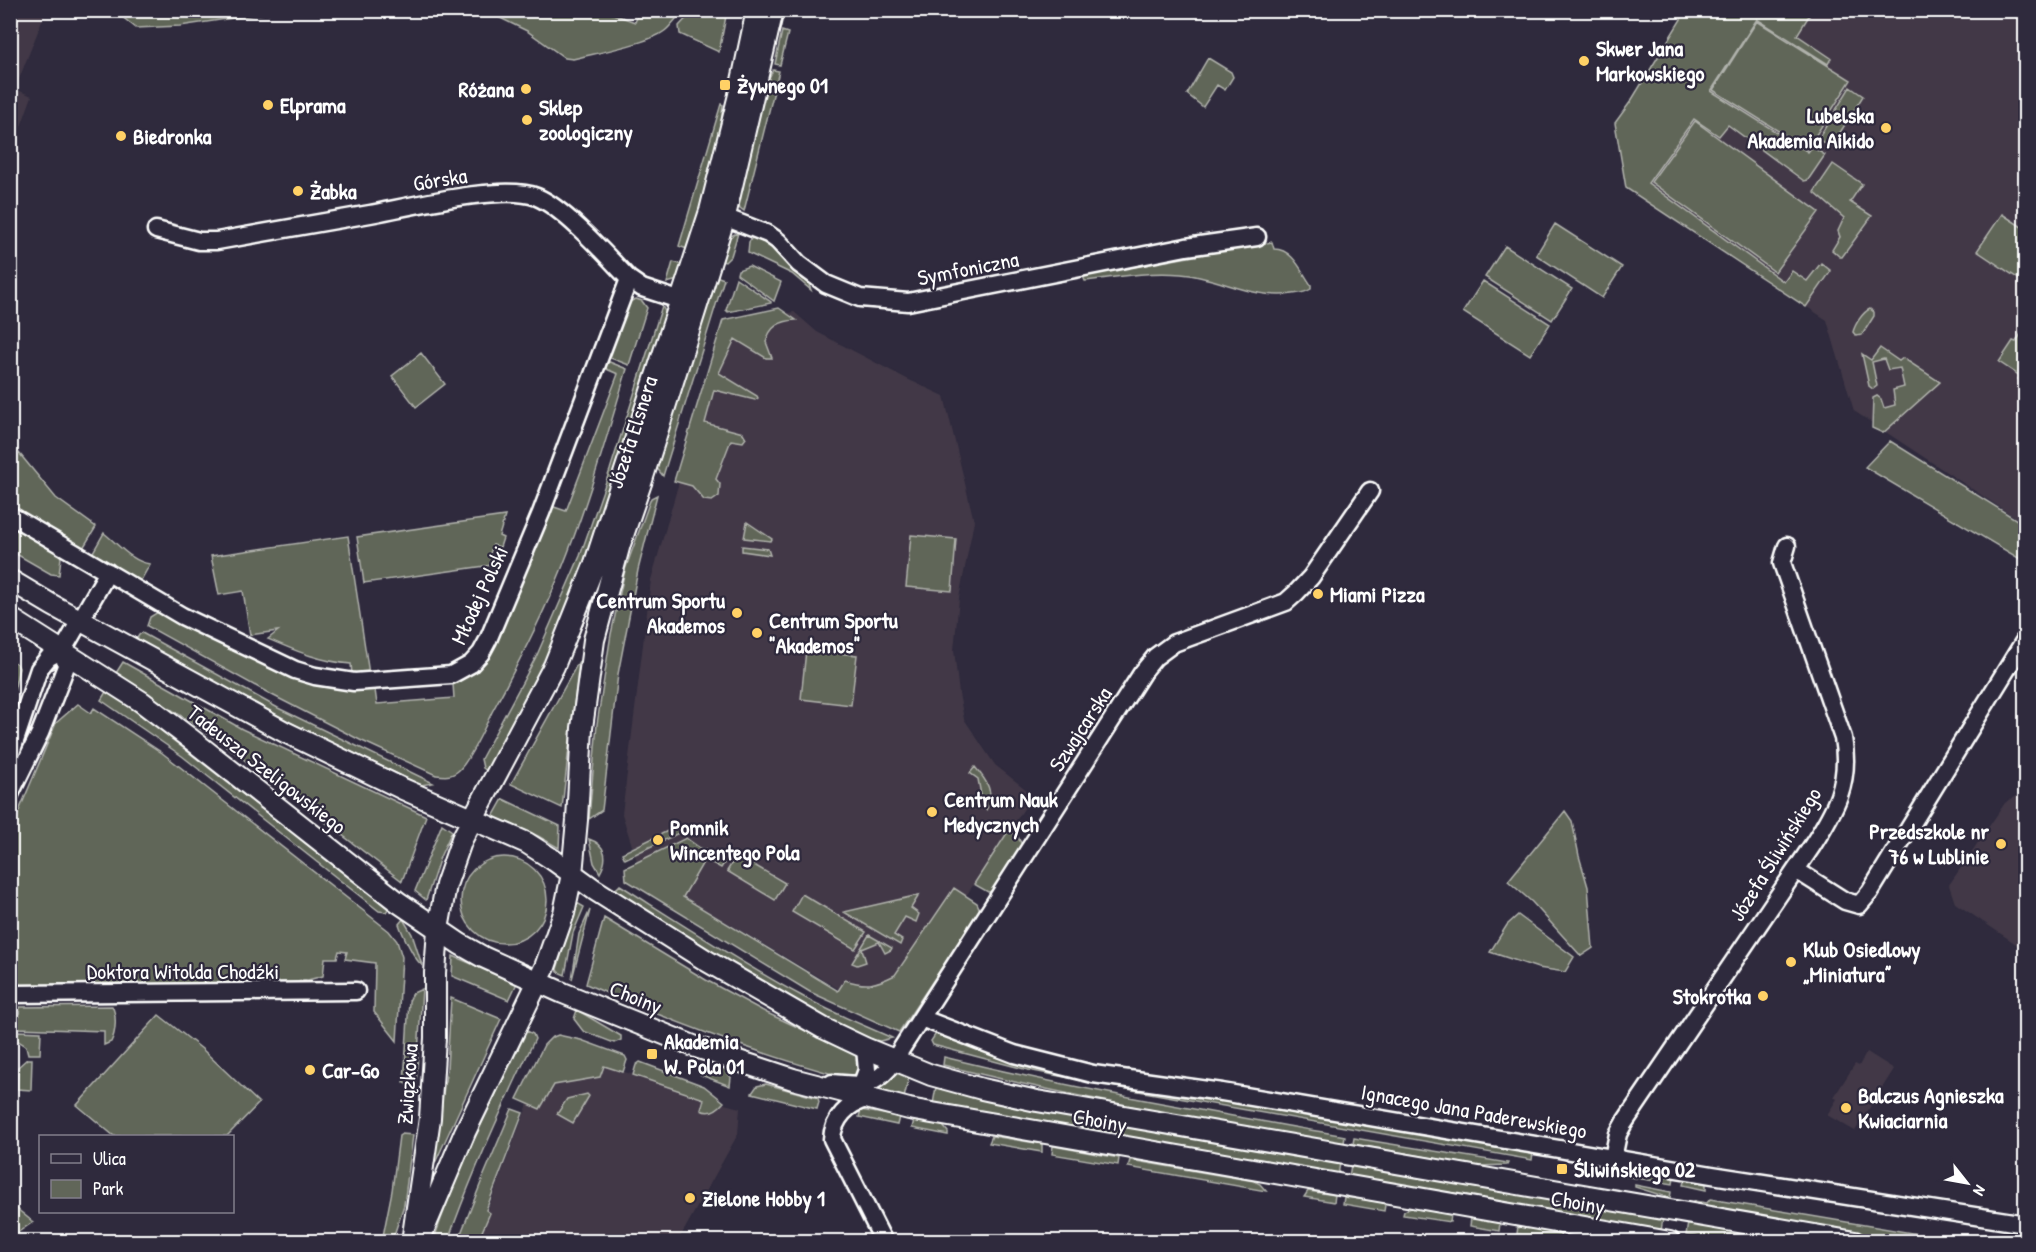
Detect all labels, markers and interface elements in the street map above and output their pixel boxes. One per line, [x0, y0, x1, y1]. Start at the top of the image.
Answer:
place label: Skwer Jana Markowskiego [1596, 33, 1704, 89]
marker: Skwer Jana Markowskiego [1577, 54, 1591, 68]
place label: Żywnego 01 [737, 70, 828, 101]
place label: Różana [459, 74, 514, 104]
marker: Żywnego 01 [718, 78, 732, 92]
marker: Różana [519, 82, 533, 96]
place label: Elprama [280, 90, 346, 121]
place label: Sklep zoologiczny [539, 92, 633, 148]
marker: Elprama [261, 98, 275, 112]
place label: Lubelska Akademia Aikido [1747, 100, 1874, 155]
marker: Sklep zoologiczny [520, 113, 534, 127]
place label: Biedronka [133, 121, 212, 151]
marker: Lubelska Akademia Aikido [1879, 121, 1893, 135]
marker: Biedronka [114, 129, 128, 143]
street label: Górska [411, 160, 469, 198]
place label: Żabka [310, 176, 357, 206]
marker: Żabka [291, 184, 305, 198]
street label: Symfoniczna [915, 243, 1022, 293]
street label: Józefa Elsnera [600, 372, 664, 492]
street label: Młodej Polski [443, 541, 515, 649]
place label: Miami Pizza [1330, 579, 1425, 609]
place label: Centrum Sportu Akademos [596, 585, 726, 640]
marker: Miami Pizza [1311, 587, 1325, 601]
place label: Centrum Sportu "Akademos" [769, 605, 898, 660]
marker: Centrum Sportu Akademos [730, 606, 744, 620]
marker: Centrum Sportu "Akademos" [750, 626, 764, 640]
street label: Szwajcarska [1041, 681, 1119, 777]
street label: Tadeusza Szeligowskiego [181, 697, 353, 841]
street label: Józefa Śliwińskiego [1722, 781, 1828, 927]
place label: Centrum Nauk Medycznych [944, 784, 1059, 840]
marker: Centrum Nauk Medycznych [925, 805, 939, 819]
place label: Pomnik Wincentego Pola [670, 812, 800, 868]
place label: Przedszkole nr 76 w Lublinie [1869, 816, 1990, 871]
marker: Pomnik Wincentego Pola [651, 833, 665, 847]
marker: Przedszkole nr 76 w Lublinie [1994, 837, 2008, 851]
place label: Klub Osiedlowy „Miniatura” [1803, 934, 1921, 989]
marker: Klub Osiedlowy „Miniatura” [1784, 955, 1798, 969]
street label: Doktora Witolda Chodźki [87, 956, 279, 986]
street label: Choiny [605, 973, 667, 1021]
place label: Stokrotka [1673, 981, 1751, 1011]
marker: Stokrotka [1756, 989, 1770, 1003]
place label: Akademia W. Pola 01 [664, 1026, 744, 1081]
street label: Związkowa [389, 1042, 425, 1126]
marker: Akademia W. Pola 01 [645, 1047, 659, 1061]
place label: Car-Go [322, 1055, 380, 1085]
marker: Car-Go [303, 1063, 317, 1077]
street label: Ignacego Jana Paderewskiego [1359, 1076, 1589, 1146]
place label: Balczus Agnieszka Kwiaciarnia [1858, 1080, 2004, 1135]
street label: Choiny [1071, 1101, 1129, 1139]
marker: Balczus Agnieszka Kwiaciarnia [1839, 1101, 1853, 1115]
legend [39, 1135, 234, 1213]
text: Ulica [93, 1146, 126, 1171]
north arrow [1937, 1153, 1997, 1213]
place label: Śliwińskiego 02 [1574, 1154, 1696, 1185]
marker: Śliwińskiego 02 [1555, 1162, 1569, 1176]
text: Park [93, 1176, 124, 1201]
text: N [1968, 1181, 1991, 1200]
place label: Zielone Hobby 1 [702, 1183, 825, 1214]
street label: Choiny [1549, 1183, 1607, 1221]
marker: Zielone Hobby 1 [683, 1191, 697, 1205]

